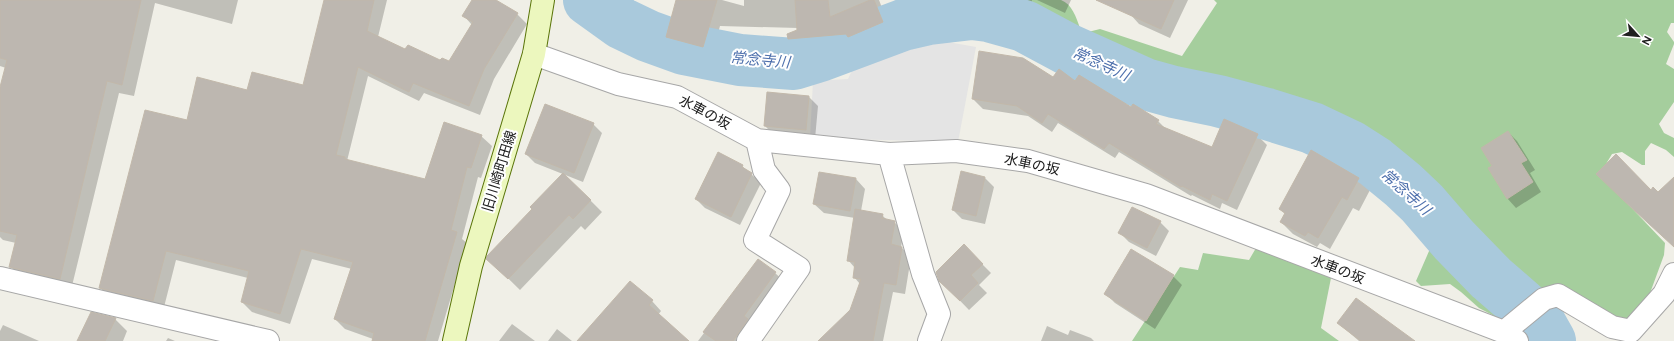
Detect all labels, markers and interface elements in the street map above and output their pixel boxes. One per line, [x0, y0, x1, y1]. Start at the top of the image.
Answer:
north arrow [1618, 16, 1658, 56]
text: N [1639, 34, 1654, 47]
water label: 常念寺川 [1070, 44, 1134, 85]
water label: 常念寺川 [729, 48, 793, 72]
street label: 水車の坂 [676, 92, 733, 133]
street label: 旧川崎町田線 [479, 128, 520, 214]
street label: 水車の坂 [1003, 150, 1061, 179]
water label: 常念寺川 [1378, 165, 1436, 220]
street label: 水車の坂 [1309, 251, 1367, 287]

